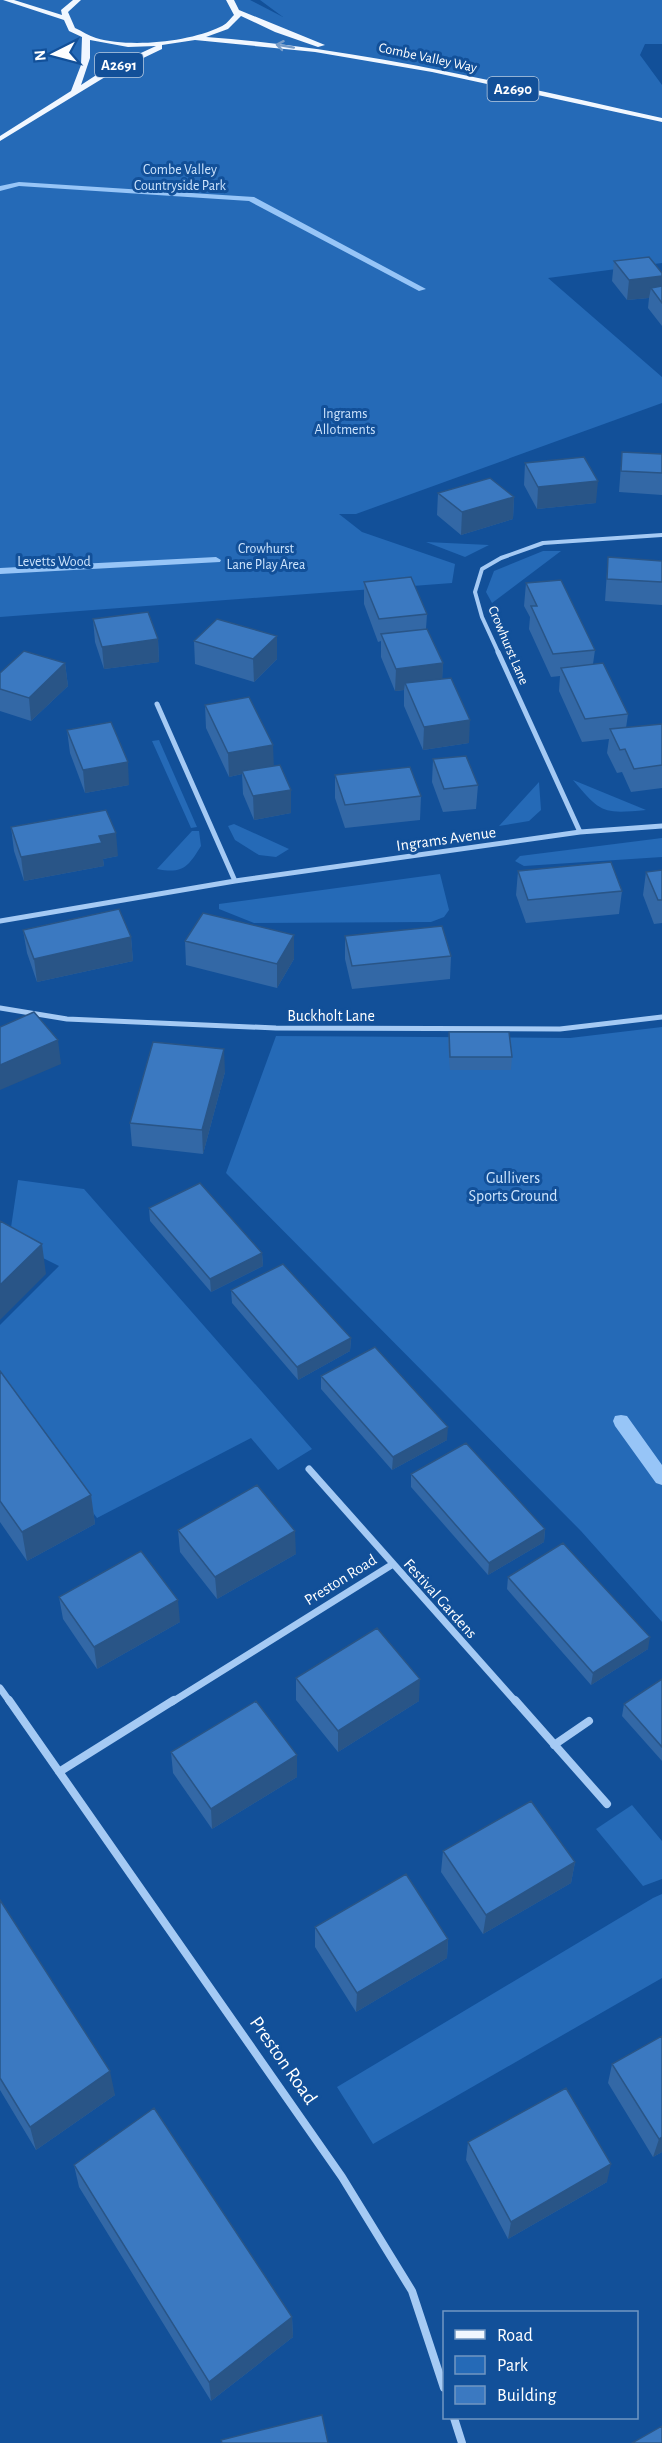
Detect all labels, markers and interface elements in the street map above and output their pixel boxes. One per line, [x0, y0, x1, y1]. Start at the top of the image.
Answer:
north arrow [24, 24, 84, 84]
one-way arrow [276, 41, 296, 52]
street label: Combe Valley Way [377, 41, 478, 75]
text: N [32, 49, 49, 62]
road number: A2691 [95, 53, 143, 77]
road number: A2690 [488, 77, 538, 101]
park label: Combe Valley Countryside Park [134, 163, 227, 193]
park label: Ingrams Allotments [315, 407, 375, 437]
park label: Crowhurst Lane Play Area [227, 542, 306, 572]
park label: Levetts Wood [17, 555, 91, 569]
street label: Crowhurst Lane [485, 604, 531, 687]
street label: Ingrams Avenue [395, 824, 497, 854]
street label: Buckholt Lane [287, 1008, 375, 1024]
park label: Gullivers Sports Ground [468, 1170, 558, 1204]
street label: Preston Road [302, 1551, 379, 1608]
street label: Festival Gardens [401, 1556, 480, 1642]
street label: Preston Road [246, 2013, 321, 2108]
legend [443, 2311, 638, 2419]
text: Road [497, 2327, 533, 2345]
text: Park [497, 2357, 529, 2375]
text: Building [497, 2387, 557, 2405]

